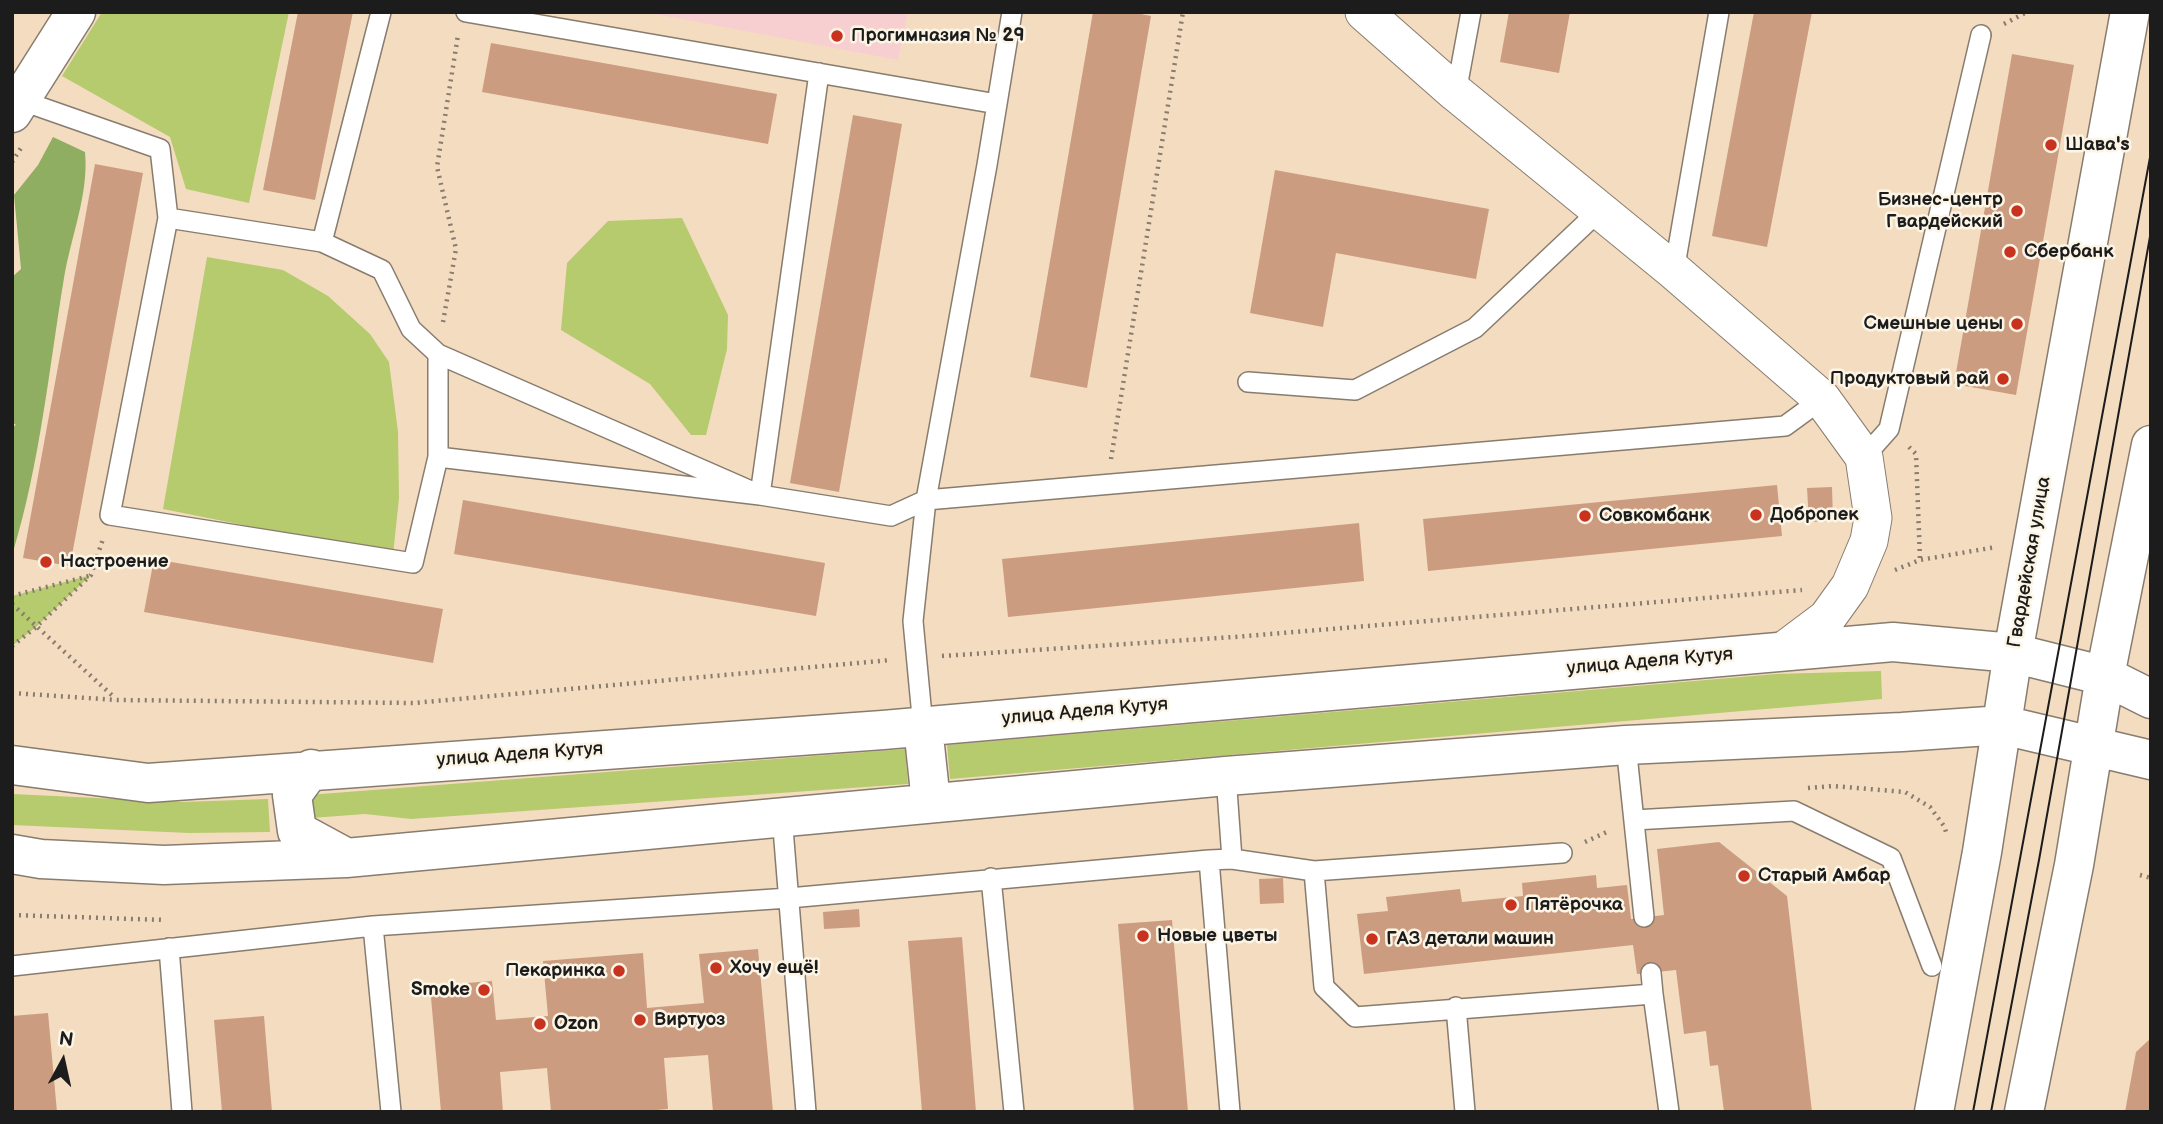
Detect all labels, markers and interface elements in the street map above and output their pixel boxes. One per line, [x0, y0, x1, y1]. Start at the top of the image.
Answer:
place label: Прогимназия № 29 [851, 25, 1025, 47]
marker: Прогимназия № 29 [829, 28, 845, 44]
place label: Шава's [2065, 134, 2130, 156]
marker: Шава's [2043, 137, 2059, 153]
place label: Бизнес-центр Гвардейский [1878, 189, 2003, 233]
marker: Бизнес-центр Гвардейский [2009, 203, 2025, 219]
place label: Сбербанк [2024, 241, 2114, 263]
marker: Сбербанк [2002, 244, 2018, 260]
place label: Смешные цены [1864, 313, 2003, 335]
marker: Смешные цены [2009, 316, 2025, 332]
place label: Продуктовый рай [1830, 368, 1989, 390]
marker: Продуктовый рай [1995, 371, 2011, 387]
street label: Гвардейская улица [2004, 475, 2056, 649]
place label: Добропек [1770, 504, 1859, 526]
place label: Совкомбанк [1599, 505, 1710, 527]
marker: Добропек [1748, 507, 1764, 523]
marker: Совкомбанк [1577, 508, 1593, 524]
place label: Настроение [60, 551, 168, 573]
marker: Настроение [38, 554, 54, 570]
street label: улица Аделя Кутуя [1566, 643, 1734, 681]
street label: улица Аделя Кутуя [1001, 693, 1169, 731]
street label: улица Аделя Кутуя [436, 738, 604, 772]
place label: Старый Амбар [1758, 865, 1890, 887]
marker: Старый Амбар [1736, 868, 1752, 884]
place label: Пятёрочка [1525, 894, 1623, 916]
marker: Пятёрочка [1503, 897, 1519, 913]
place label: Новые цветы [1157, 925, 1278, 947]
marker: Новые цветы [1135, 928, 1151, 944]
place label: ГАЗ детали машин [1386, 928, 1554, 950]
marker: ГАЗ детали машин [1364, 931, 1380, 947]
place label: Хочу ещё! [730, 957, 819, 979]
place label: Пекаринка [505, 960, 605, 982]
marker: Хочу ещё! [708, 960, 724, 976]
marker: Пекаринка [611, 963, 627, 979]
place label: Smoke [411, 979, 470, 1001]
marker: Smoke [476, 982, 492, 998]
place label: Виртуоз [654, 1009, 725, 1031]
marker: Виртуоз [632, 1012, 648, 1028]
place label: Ozon [554, 1013, 598, 1035]
marker: Ozon [532, 1016, 548, 1032]
north arrow [28, 1026, 98, 1096]
text: N [57, 1027, 75, 1052]

